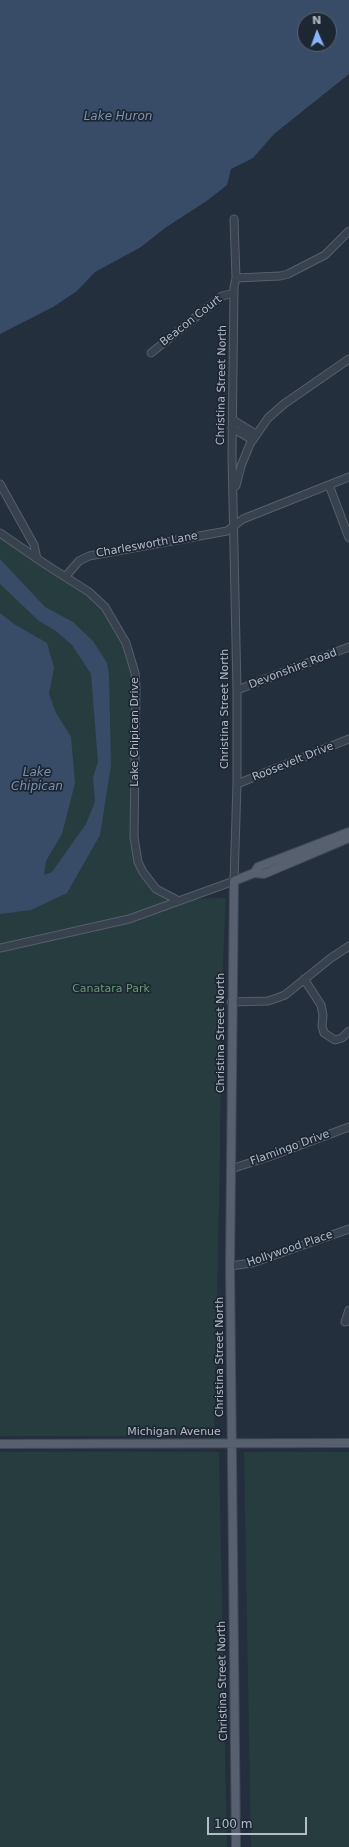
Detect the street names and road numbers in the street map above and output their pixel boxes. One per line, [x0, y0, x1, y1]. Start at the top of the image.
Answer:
street label: Beacon Court [158, 293, 224, 349]
street label: Christina Street North [214, 325, 230, 445]
street label: Charlesworth Lane [95, 530, 199, 560]
street label: Devonshire Road [247, 646, 339, 692]
street label: Christina Street North [218, 649, 232, 769]
street label: Lake Chipican Drive [128, 677, 142, 787]
street label: Roosevelt Drive [250, 740, 336, 784]
street label: Christina Street North [214, 973, 228, 1093]
street label: Flamingo Drive [249, 1128, 331, 1168]
street label: Hollywood Place [245, 1228, 335, 1270]
street label: Christina Street North [213, 1297, 227, 1417]
street label: Michigan Avenue [127, 1425, 221, 1439]
street label: Christina Street North [215, 1621, 231, 1741]

